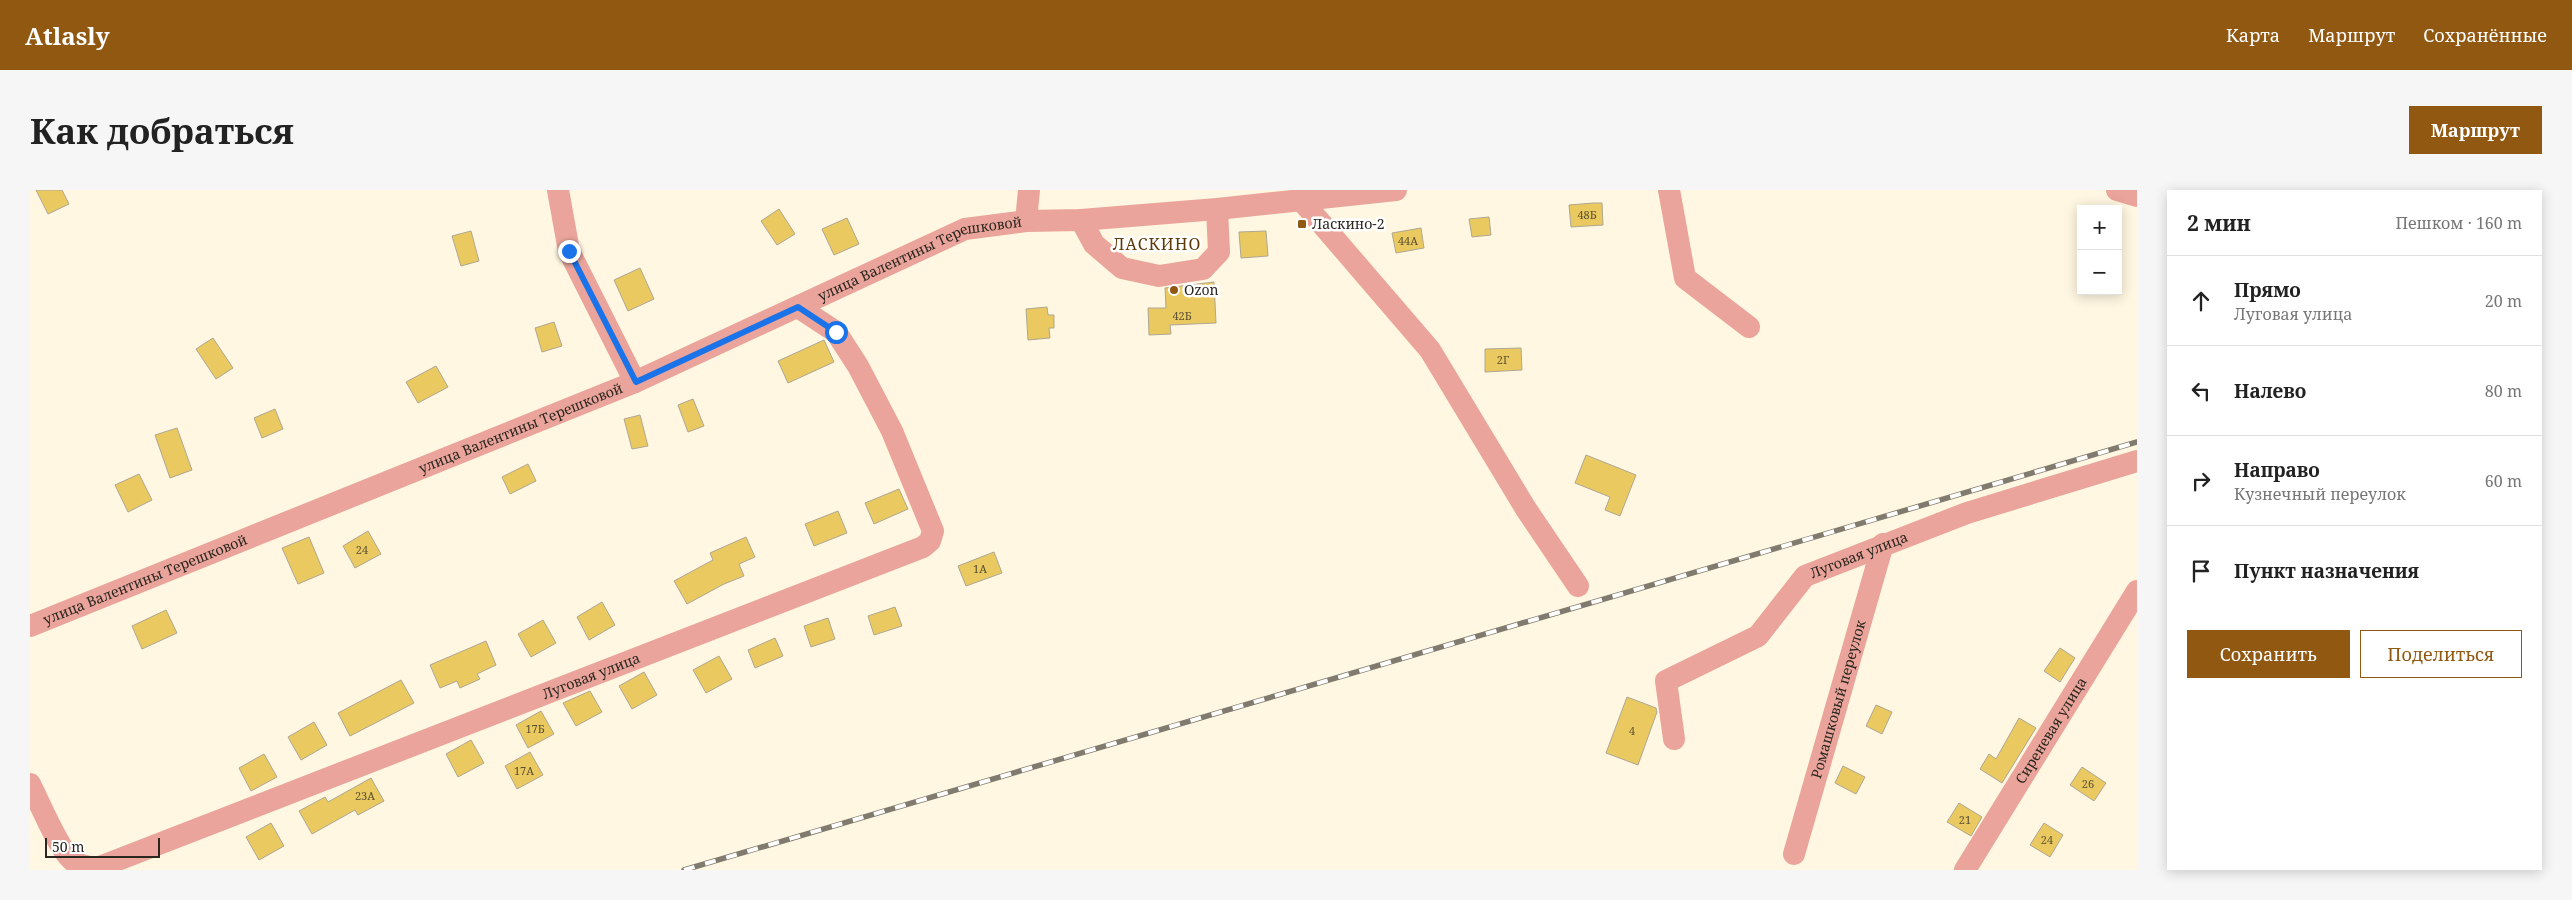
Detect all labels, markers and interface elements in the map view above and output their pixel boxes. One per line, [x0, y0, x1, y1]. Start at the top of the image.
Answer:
text: Atlasly [25, 19, 110, 52]
text: Карта [2226, 23, 2280, 47]
text: Маршрут [2308, 23, 2395, 47]
text: Сохранённые [2423, 23, 2547, 47]
button: Маршрут [2409, 106, 2542, 154]
text: Как добраться [30, 107, 294, 154]
map controls [2077, 205, 2122, 295]
button: + [2077, 205, 2122, 250]
house number: 48Б [1577, 207, 1597, 222]
text: 2 мин [2187, 209, 2251, 237]
street label: улица Валентины Терешковой [814, 212, 1023, 305]
text: Пешком · 160 m [2395, 212, 2522, 234]
place label: Ласкино-2 [1312, 214, 1385, 233]
marker: Ласкино-2 [1296, 218, 1308, 230]
district label: ЛАСКИНО [1113, 233, 1201, 255]
house number: 44А [1398, 233, 1418, 248]
route end [558, 240, 581, 263]
button: − [2077, 250, 2122, 295]
text: Прямо [2234, 277, 2301, 303]
place label: Ozon [1184, 280, 1219, 299]
marker: Ozon [1168, 284, 1180, 296]
icon: ahead [2187, 287, 2215, 315]
text: 20 m [2485, 290, 2522, 312]
text: Луговая улица [2234, 303, 2352, 325]
house number: 42Б [1172, 308, 1192, 323]
route start [825, 321, 848, 344]
house number: 2Г [1497, 352, 1509, 367]
icon: left [2187, 377, 2215, 405]
street label: улица Валентины Терешковой [416, 378, 625, 477]
text: Налево [2234, 378, 2306, 404]
text: 80 m [2485, 380, 2522, 402]
text: Направо [2234, 457, 2320, 483]
icon: right [2187, 467, 2215, 495]
text: 60 m [2485, 470, 2522, 492]
text: Кузнечный переулок [2234, 483, 2406, 505]
street label: Луговая улица [1807, 527, 1910, 582]
street label: улица Валентины Терешковой [40, 529, 250, 629]
house number: 24 [356, 542, 368, 557]
icon: arrive [2187, 557, 2215, 585]
text: Пункт назначения [2234, 558, 2419, 584]
house number: 1А [973, 561, 987, 576]
street label: Ромашковый переулок [1806, 617, 1870, 781]
button: Сохранить [2187, 630, 2350, 678]
button: Поделиться [2360, 630, 2522, 678]
street label: Луговая улица [539, 648, 643, 703]
street label: Сиреневая улица [2011, 673, 2091, 787]
house number: 17Б [525, 721, 545, 736]
house number: 4 [1629, 723, 1635, 738]
house number: 17А [514, 763, 534, 778]
house number: 26 [2082, 776, 2094, 791]
house number: 23А [355, 788, 375, 803]
house number: 21 [1959, 812, 1971, 827]
house number: 24 [2041, 832, 2053, 847]
scale bar [45, 835, 160, 858]
text: 50 m [52, 837, 85, 856]

